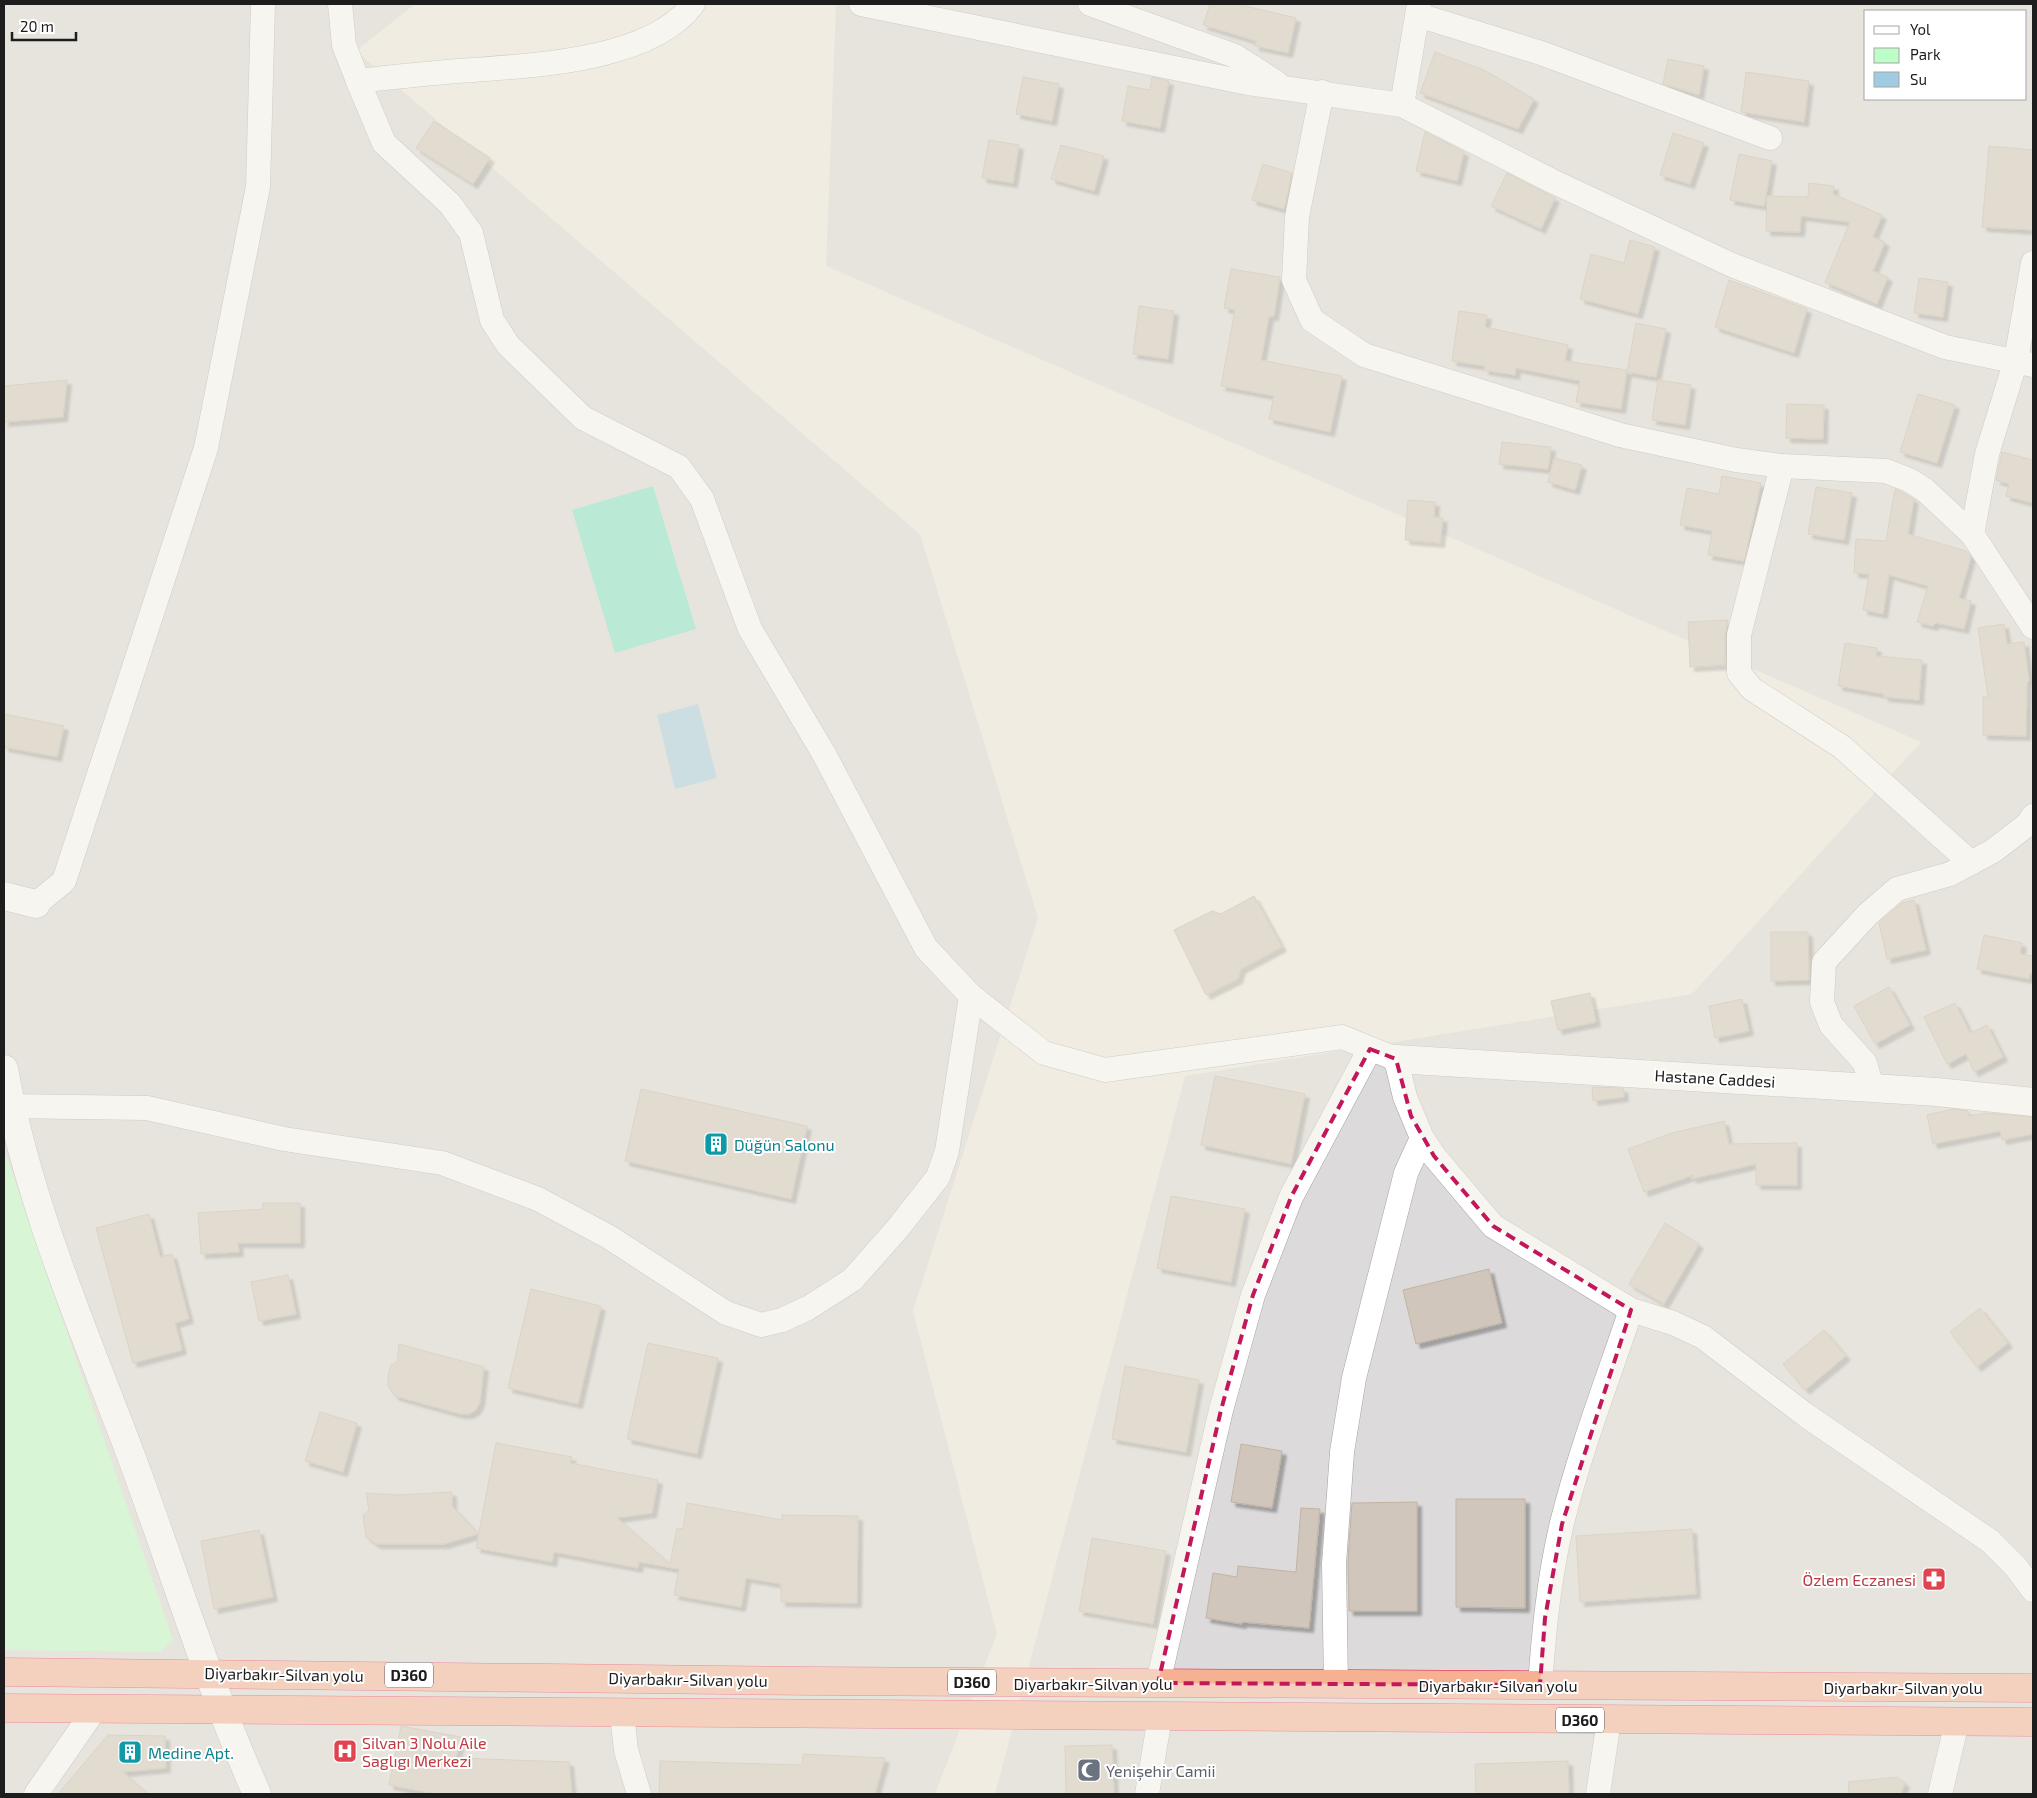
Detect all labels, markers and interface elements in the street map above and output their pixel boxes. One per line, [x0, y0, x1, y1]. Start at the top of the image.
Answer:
scale bar [12, 10, 76, 42]
legend [1864, 10, 2027, 100]
text: 20 m [20, 17, 54, 35]
text: Yol [1910, 20, 1931, 38]
text: Park [1910, 45, 1941, 63]
text: Su [1910, 70, 1927, 88]
street label: Hastane Caddesi [1654, 1065, 1776, 1091]
building icon: Düğün Salonu [703, 1131, 729, 1157]
place label: Düğün Salonu [734, 1135, 835, 1154]
pharmacy icon: Özlem Eczanesi [1921, 1566, 1947, 1592]
place label: Özlem Eczanesi [1803, 1570, 1916, 1589]
road number: D360 [385, 1662, 433, 1688]
street label: Diyarbakır-Silvan yolu [204, 1663, 364, 1685]
street label: Diyarbakır-Silvan yolu [608, 1668, 768, 1690]
road number: D360 [948, 1670, 996, 1694]
street label: Diyarbakır-Silvan yolu [1013, 1674, 1173, 1693]
street label: Diyarbakır-Silvan yolu [1418, 1676, 1578, 1695]
street label: Diyarbakır-Silvan yolu [1823, 1678, 1983, 1697]
road number: D360 [1556, 1708, 1604, 1732]
place label: Silvan 3 Nolu Aile Saglıgı Merkezi [362, 1733, 487, 1770]
hospital icon: Silvan 3 Nolu Aile Saglıgı Merkezi [332, 1738, 358, 1764]
building icon: Medine Apt. [117, 1739, 143, 1765]
place label: Medine Apt. [148, 1743, 234, 1762]
mosque icon: Yenişehir Camii [1076, 1757, 1102, 1783]
place label: Yenişehir Camii [1106, 1761, 1215, 1781]

